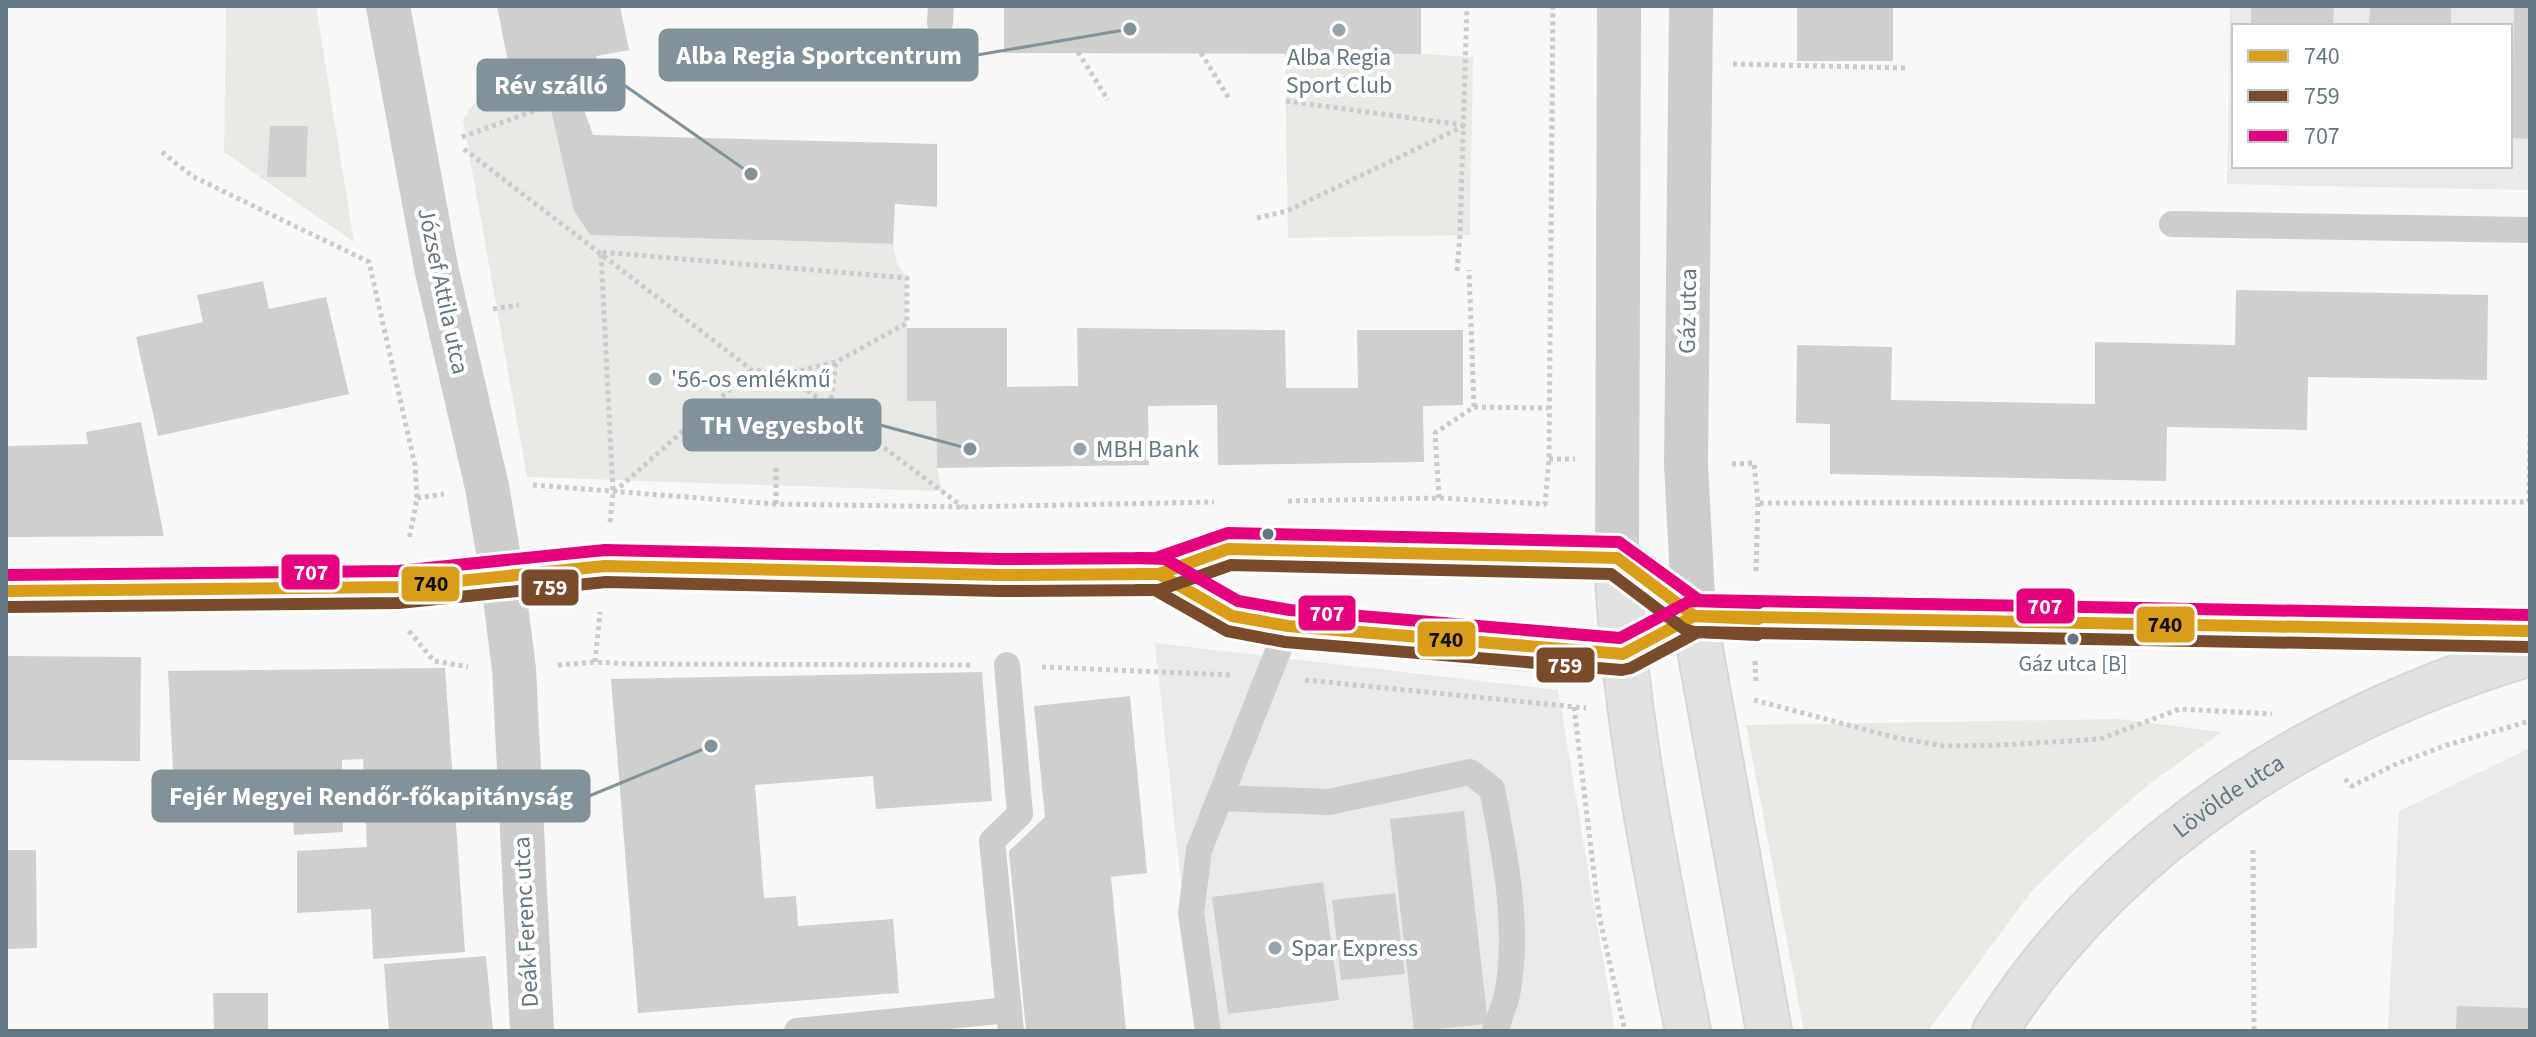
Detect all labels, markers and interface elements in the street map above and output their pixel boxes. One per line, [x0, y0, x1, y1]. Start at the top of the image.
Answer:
marker: Alba Regia Sport Club [1330, 21, 1348, 39]
legend [2232, 24, 2512, 168]
callout: Alba Regia Sportcentrum [660, 30, 977, 80]
text: Alba Regia Sportcentrum [675, 37, 962, 74]
text: 740 [2304, 39, 2340, 74]
place label: Alba Regia Sport Club [1286, 40, 1392, 103]
callout: Rév szálló [478, 60, 624, 110]
text: Rév szálló [494, 67, 608, 104]
text: 759 [2304, 79, 2340, 114]
text: 707 [2304, 119, 2340, 154]
street label: József Attila utca [408, 205, 478, 377]
street label: Gáz utca [1670, 268, 1706, 354]
place label: '56-os emlékmű [671, 362, 831, 397]
marker: '56-os emlékmű [646, 370, 664, 388]
callout: TH Vegyesbolt [684, 400, 880, 450]
text: TH Vegyesbolt [700, 407, 864, 444]
place label: MBH Bank [1096, 432, 1199, 467]
marker: MBH Bank [1071, 440, 1089, 458]
unlabelled marker [1260, 526, 1276, 542]
line badge: 707 [280, 553, 341, 591]
text: 707 [294, 557, 328, 589]
line badge: 740 [400, 565, 461, 603]
text: 740 [414, 568, 448, 600]
line badge: 759 [520, 568, 580, 607]
text: 759 [533, 572, 567, 604]
line badge: 707 [2015, 587, 2076, 625]
text: 707 [2028, 591, 2062, 623]
line badge: 707 [1297, 594, 1357, 632]
text: 707 [1310, 598, 1344, 630]
line badge: 740 [2135, 605, 2196, 644]
text: 740 [2148, 609, 2182, 641]
line badge: 740 [1416, 620, 1477, 658]
text: 740 [1429, 624, 1463, 656]
marker: Gáz utca [B] [2065, 631, 2081, 647]
line badge: 759 [1535, 646, 1596, 684]
place label: Gáz utca [B] [2018, 648, 2128, 680]
text: 759 [1548, 650, 1582, 682]
street label: Lövölde utca [2165, 745, 2291, 846]
callout: Fejér Megyei Rendőr-főkapitányság [153, 771, 589, 821]
text: Fejér Megyei Rendőr-főkapitányság [169, 778, 573, 815]
street label: Deák Ferenc utca [504, 836, 548, 1008]
place label: Spar Express [1291, 931, 1418, 966]
marker: Spar Express [1266, 939, 1284, 957]

